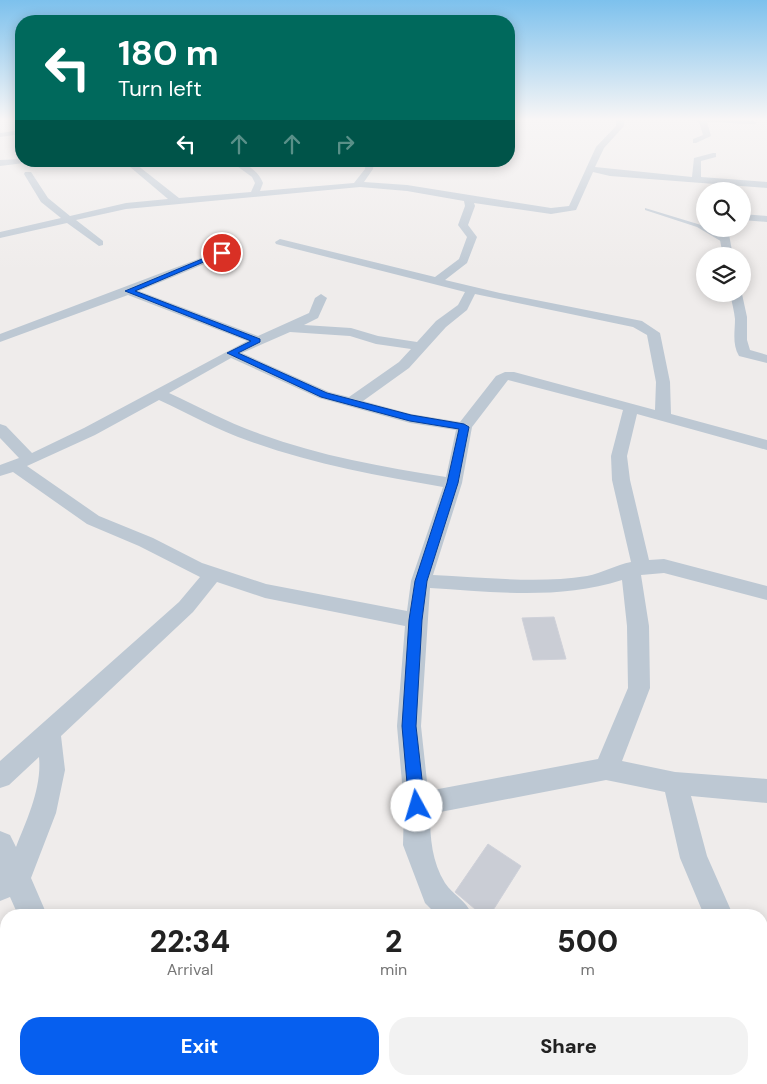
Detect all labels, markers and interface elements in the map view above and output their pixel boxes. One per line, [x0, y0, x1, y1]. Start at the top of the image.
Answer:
text: 180 m [118, 30, 219, 76]
icon: left [35, 35, 100, 100]
text: Turn left [118, 74, 202, 103]
icon: left [172, 130, 200, 158]
icon: ahead [225, 130, 253, 158]
icon: ahead [278, 130, 306, 158]
icon: right [331, 130, 359, 158]
map controls [696, 182, 751, 302]
button: search [696, 182, 751, 237]
pin [201, 232, 243, 274]
icon: arrive [208, 239, 236, 267]
button: layers [696, 247, 751, 302]
position arrow [390, 779, 442, 831]
text: 22:34 [150, 922, 230, 961]
text: 2 [385, 922, 402, 961]
text: 500 [557, 922, 618, 961]
text: Arrival [167, 959, 213, 980]
text: min [380, 959, 407, 980]
text: m [580, 959, 595, 980]
button: Exit [20, 1017, 379, 1075]
button: Share [389, 1017, 748, 1075]

